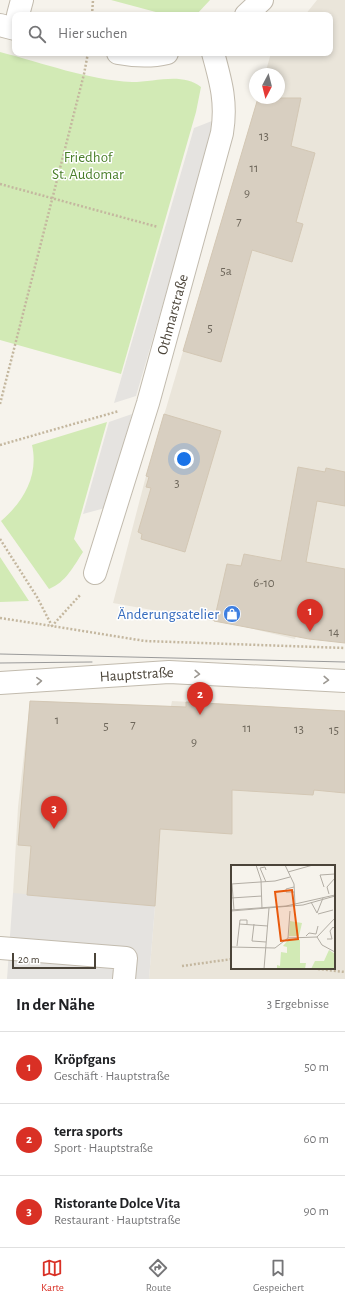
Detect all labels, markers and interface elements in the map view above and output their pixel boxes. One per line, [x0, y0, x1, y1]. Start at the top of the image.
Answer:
search box [12, 12, 333, 56]
icon: search [26, 23, 48, 45]
text: Hier suchen [58, 26, 128, 41]
north arrow [249, 68, 285, 104]
house number: 13 [259, 130, 269, 143]
park label: Friedhof St. Audomar [52, 150, 124, 182]
house number: 11 [250, 162, 258, 175]
house number: 9 [244, 187, 250, 200]
house number: 7 [236, 215, 242, 228]
house number: 5a [220, 265, 232, 278]
street label: Othmarstraße [155, 272, 191, 356]
house number: 5 [207, 322, 213, 335]
your location [174, 449, 194, 469]
house number: 3 [174, 477, 180, 490]
house number: 6-10 [253, 577, 275, 590]
pin: 1 [297, 599, 323, 632]
shop icon: Änderungsatelier [222, 604, 242, 624]
place label: Änderungsatelier [118, 606, 219, 622]
house number: 14 [329, 626, 339, 639]
street label: Hauptstraße [99, 665, 174, 684]
one-way arrow [194, 669, 200, 678]
one-way arrow [323, 676, 329, 684]
one-way arrow [36, 677, 42, 686]
pin: 2 [187, 682, 213, 715]
house number: 1 [55, 714, 59, 727]
house number: 7 [130, 718, 136, 731]
house number: 5 [103, 720, 109, 733]
house number: 11 [243, 722, 251, 735]
house number: 13 [294, 723, 304, 736]
house number: 15 [329, 724, 339, 737]
house number: 9 [191, 736, 197, 749]
pin: 3 [41, 796, 67, 829]
inset map [231, 865, 335, 969]
scale bar [12, 951, 96, 970]
text: 20 m [18, 954, 39, 965]
text: In der Nähe [16, 996, 95, 1013]
text: 3 Ergebnisse [267, 998, 329, 1011]
text: Kröpfgans [54, 1052, 116, 1067]
text: 1 [27, 1061, 31, 1074]
text: 50 m [304, 1061, 329, 1074]
text: Geschäft · Hauptstraße [54, 1070, 170, 1083]
text: terra sports [54, 1124, 123, 1139]
text: 2 [26, 1133, 32, 1146]
text: 60 m [303, 1133, 329, 1146]
text: Sport · Hauptstraße [54, 1142, 153, 1155]
text: Ristorante Dolce Vita [54, 1196, 181, 1211]
text: 3 [26, 1205, 32, 1218]
text: 90 m [303, 1205, 329, 1218]
text: Restaurant · Hauptstraße [54, 1214, 181, 1227]
tab: Karte [41, 1257, 64, 1294]
tab: Route [146, 1257, 171, 1294]
tab: Gespeichert [253, 1257, 304, 1294]

